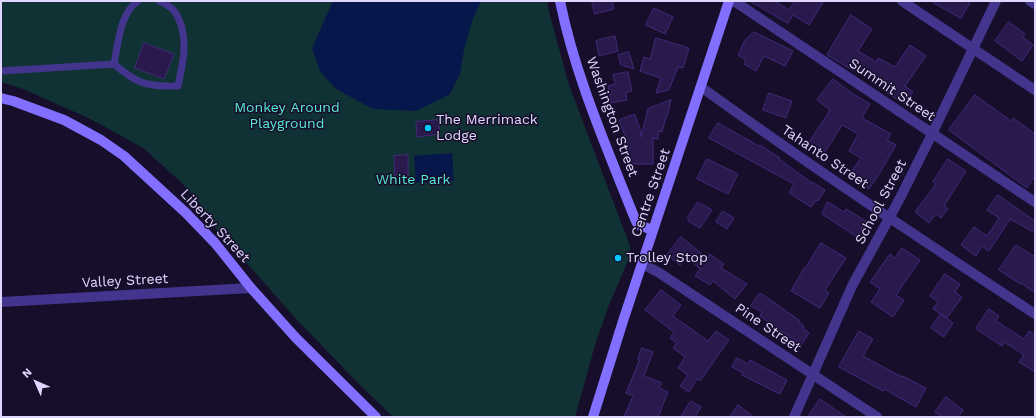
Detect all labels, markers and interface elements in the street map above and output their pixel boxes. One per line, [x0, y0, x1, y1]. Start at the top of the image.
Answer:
street label: Washington Street [582, 55, 642, 179]
street label: Summit Street [846, 55, 938, 125]
park label: Monkey Around Playground [234, 100, 340, 132]
place label: The Merrimack Lodge [436, 112, 538, 144]
street label: Tahanto Street [778, 122, 872, 192]
marker: The Merrimack Lodge [423, 123, 433, 133]
street label: Centre Street [628, 146, 674, 240]
street label: School Street [852, 157, 910, 247]
park label: White Park [376, 172, 450, 188]
street label: Liberty Street [177, 186, 253, 266]
place label: Trolley Stop [626, 250, 708, 266]
marker: Trolley Stop [613, 253, 623, 263]
street label: Valley Street [81, 270, 169, 292]
street label: Pine Street [732, 300, 804, 356]
north arrow [16, 362, 56, 402]
text: N [20, 366, 35, 381]

